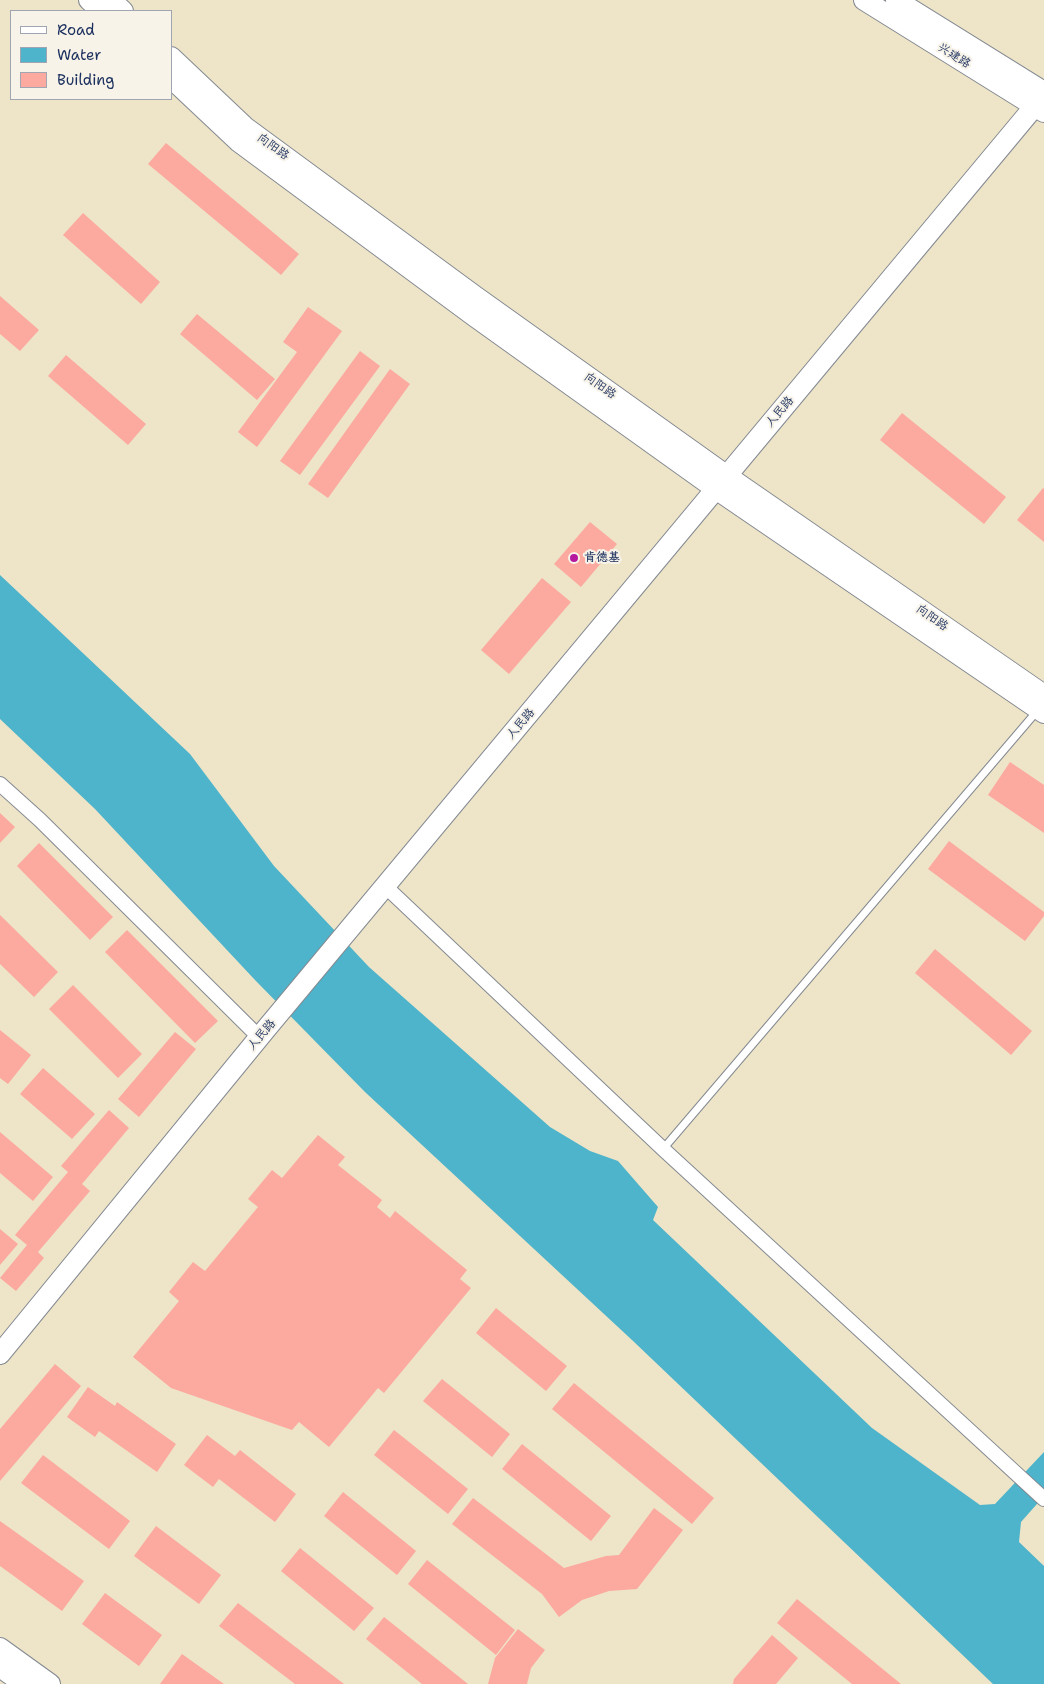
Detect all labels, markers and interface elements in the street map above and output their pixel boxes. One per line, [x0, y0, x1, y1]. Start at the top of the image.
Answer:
legend [10, 10, 172, 100]
text: Road [57, 20, 95, 40]
street label: 兴建路 [935, 40, 973, 72]
text: Water [57, 45, 101, 65]
text: Building [57, 70, 114, 90]
street label: 向阳路 [254, 131, 292, 163]
street label: 向阳路 [581, 370, 619, 402]
street label: 人民路 [763, 394, 797, 430]
place label: 肯德基 [584, 551, 620, 565]
marker: 肯德基 [568, 552, 580, 564]
street label: 向阳路 [913, 602, 951, 634]
street label: 人民路 [504, 706, 538, 742]
street label: 人民路 [245, 1017, 279, 1053]

